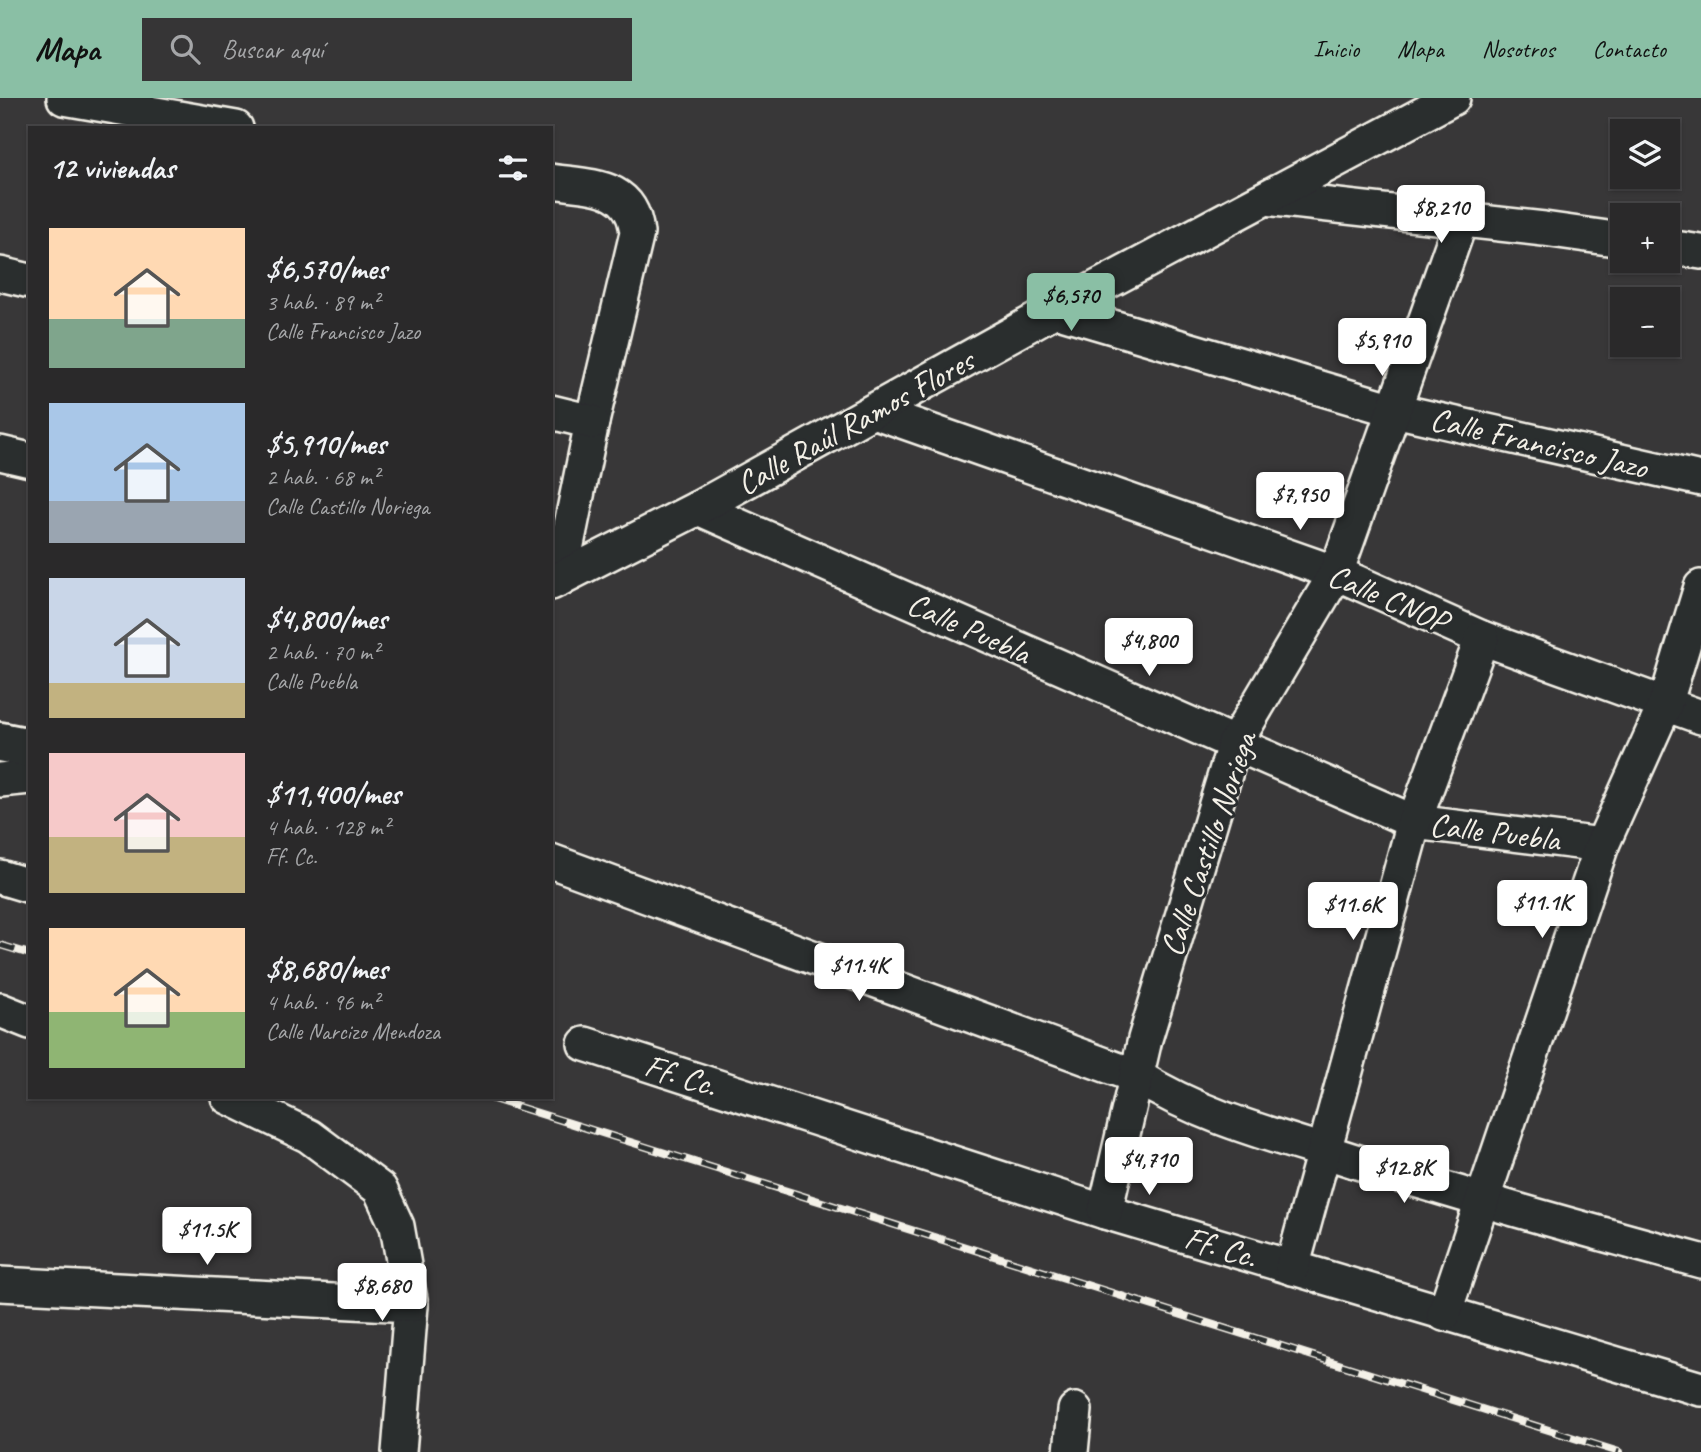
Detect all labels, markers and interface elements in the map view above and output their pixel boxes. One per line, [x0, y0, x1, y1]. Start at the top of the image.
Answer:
search box [142, 18, 632, 81]
text: Mapa [35, 28, 100, 70]
icon: search [166, 30, 204, 68]
text: Buscar aquí [222, 33, 324, 66]
text: Inicio [1313, 34, 1359, 64]
text: Mapa [1397, 34, 1444, 64]
text: Nosotros [1482, 34, 1554, 64]
text: Contacto [1592, 34, 1666, 64]
map controls [1610, 119, 1680, 357]
button: layers [1610, 119, 1680, 189]
text: 12 viviendas [49, 149, 175, 187]
icon: filters [494, 149, 532, 187]
pin: $8,210 [1384, 186, 1498, 245]
text: $8,210 [1413, 193, 1469, 222]
button: + [1610, 203, 1680, 273]
text: $6,570/mes [266, 250, 387, 288]
icon: home [105, 256, 189, 340]
pin: $6,570 [1014, 274, 1128, 333]
text: $6,570 [1043, 281, 1099, 310]
button: − [1610, 287, 1680, 357]
text: 3 hab. · 89 m² [266, 288, 379, 317]
text: Calle Francisco Jazo [266, 317, 420, 346]
pin: $5,910 [1325, 318, 1439, 378]
text: $5,910 [1354, 326, 1410, 355]
street label: Calle Raúl Ramos Flores [729, 338, 983, 505]
street label: Calle Francisco Jazo [1427, 398, 1654, 489]
text: $5,910/mes [266, 425, 386, 463]
icon: home [105, 431, 189, 515]
text: 2 hab. · 68 m² [266, 463, 379, 492]
pin: $7,950 [1243, 472, 1357, 532]
text: $7,950 [1272, 480, 1328, 509]
text: Calle Castillo Noriega [266, 492, 429, 521]
street label: Calle CNOP [1322, 554, 1459, 644]
street label: Calle Puebla [901, 582, 1039, 674]
text: $4,800/mes [266, 600, 387, 638]
icon: home [105, 606, 189, 690]
pin: $4,800 [1092, 618, 1206, 678]
text: $4,800 [1121, 626, 1177, 655]
text: 2 hab. · 70 m² [266, 638, 379, 667]
text: Calle Puebla [266, 667, 357, 696]
street label: Calle Castillo Noriega [1150, 724, 1267, 962]
text: $11,400/mes [266, 775, 400, 813]
icon: home [105, 781, 189, 865]
street label: Calle Puebla [1428, 803, 1564, 861]
text: 4 hab. · 128 m² [266, 813, 390, 842]
text: Ff. Cc. [266, 842, 317, 871]
pin: $11.1K [1485, 880, 1599, 940]
pin: $11.6K [1296, 882, 1410, 942]
text: $11.1K [1513, 888, 1571, 917]
text: $11.6K [1324, 890, 1382, 919]
pin: $11.4K [802, 944, 916, 1003]
text: $8,680/mes [266, 950, 388, 988]
text: $11.4K [830, 951, 888, 980]
icon: home [105, 956, 189, 1040]
text: 4 hab. · 96 m² [266, 988, 379, 1017]
text: Calle Narcizo Mendoza [266, 1017, 440, 1046]
street label: Ff. Cc. [640, 1044, 723, 1106]
pin: $4,710 [1092, 1138, 1206, 1197]
text: $4,710 [1121, 1145, 1177, 1174]
pin: $12.8K [1347, 1146, 1461, 1205]
text: $12.8K [1375, 1153, 1433, 1182]
pin: $11.5K [150, 1208, 264, 1267]
text: $11.5K [178, 1215, 236, 1244]
street label: Ff. Cc. [1180, 1216, 1263, 1278]
pin: $8,680 [325, 1264, 439, 1323]
text: $8,680 [354, 1271, 410, 1300]

